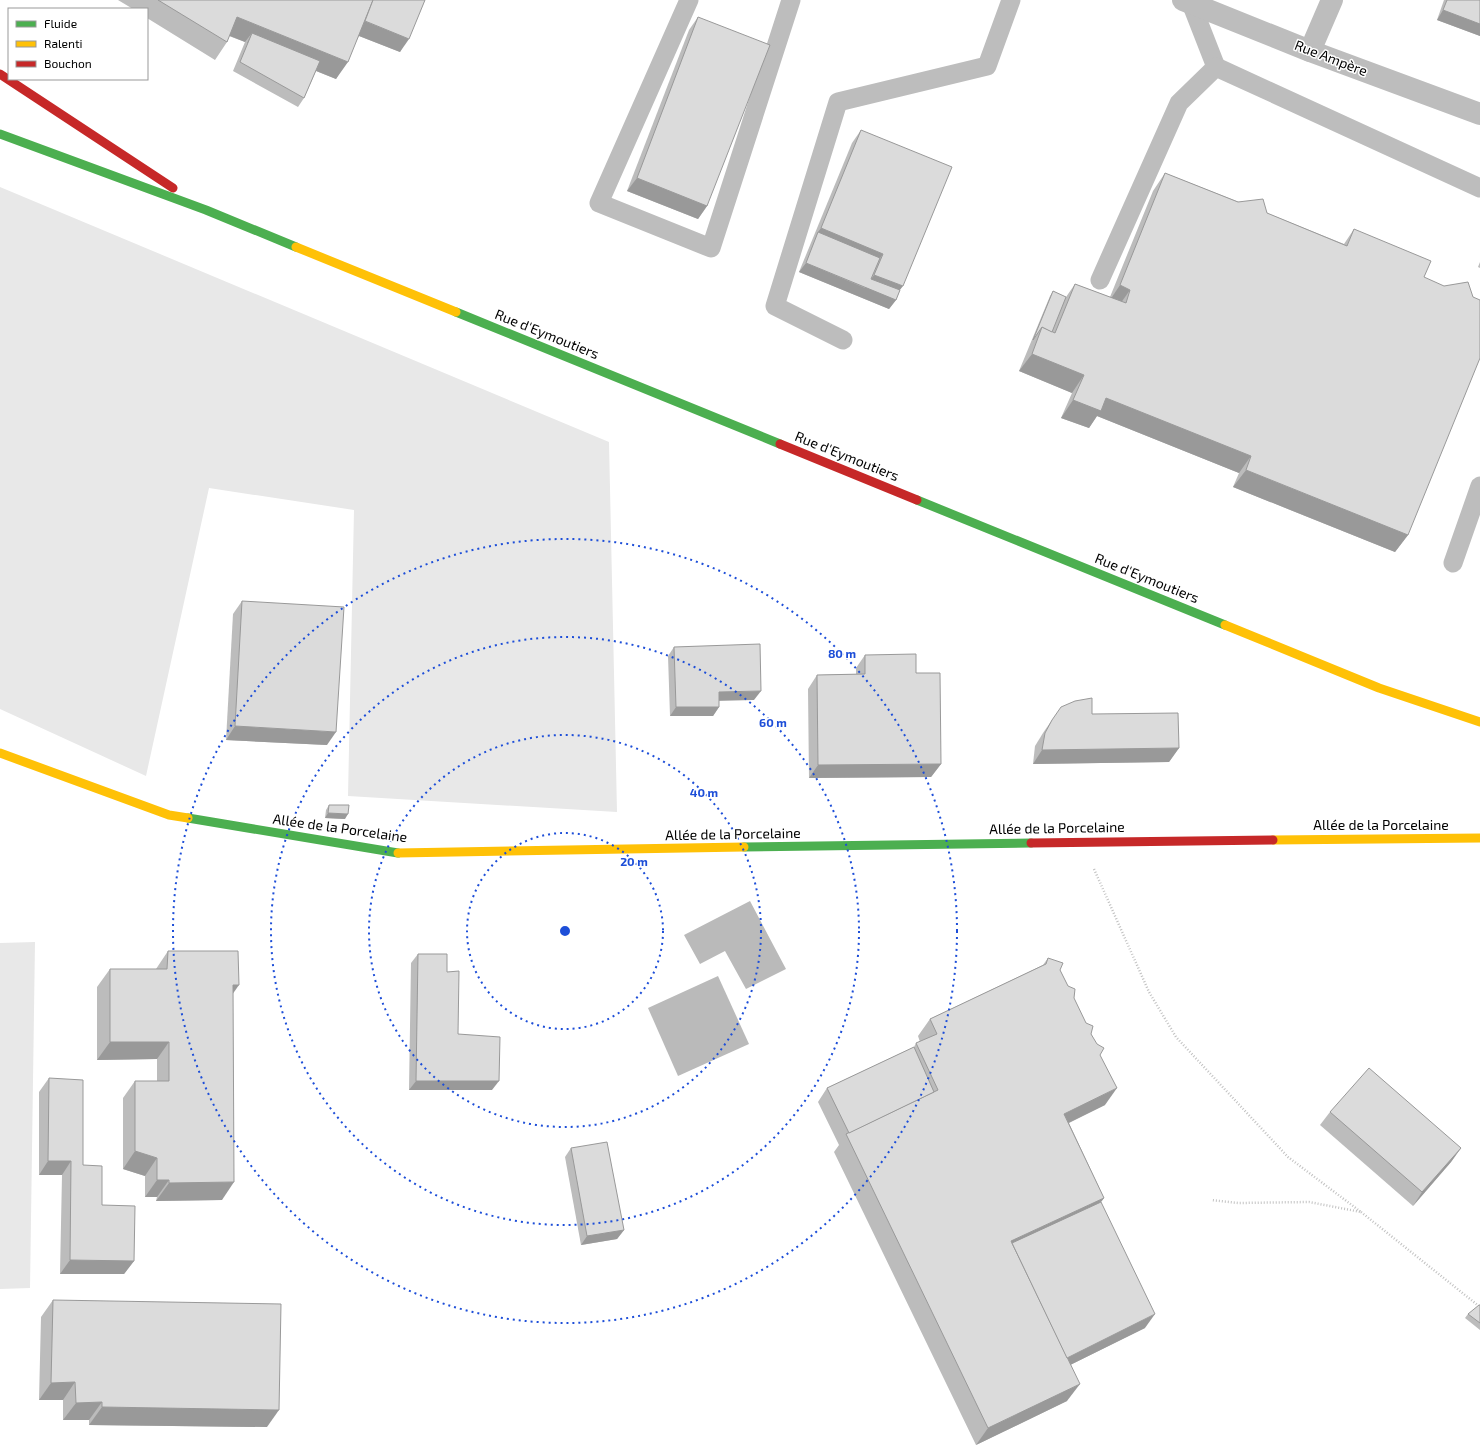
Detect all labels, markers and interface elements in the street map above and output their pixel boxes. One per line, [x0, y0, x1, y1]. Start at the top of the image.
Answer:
legend [8, 8, 148, 80]
text: Fluide [44, 16, 77, 30]
text: Ralenti [44, 36, 83, 50]
street label: Rue Ampère [1292, 36, 1370, 79]
text: Bouchon [44, 56, 92, 70]
street label: Rue d'Eymoutiers [493, 305, 602, 362]
street label: Rue d'Eymoutiers [793, 427, 902, 484]
street label: Rue d'Eymoutiers [1093, 549, 1202, 606]
text: 80 m [828, 646, 856, 660]
text: 60 m [759, 715, 787, 729]
text: 40 m [690, 785, 718, 799]
street label: Allée de la Porcelaine [272, 810, 408, 845]
street label: Allée de la Porcelaine [1313, 816, 1449, 833]
street label: Allée de la Porcelaine [989, 818, 1125, 837]
street label: Allée de la Porcelaine [665, 824, 801, 843]
text: 20 m [620, 854, 648, 868]
centre of rings [558, 924, 572, 938]

